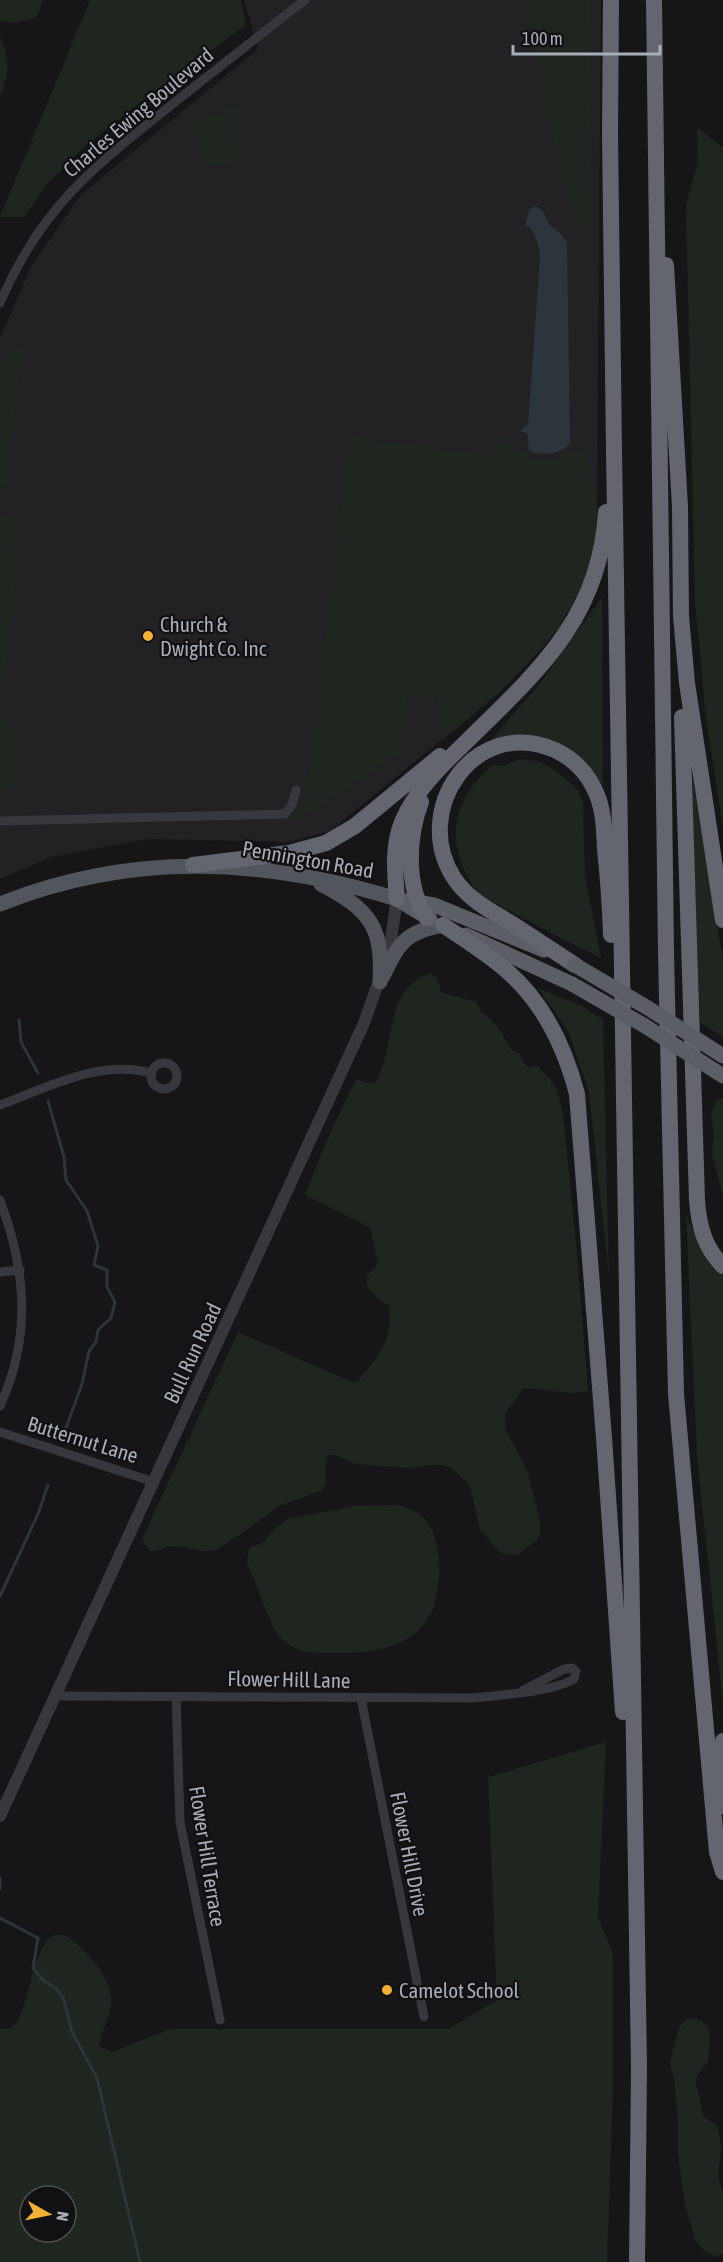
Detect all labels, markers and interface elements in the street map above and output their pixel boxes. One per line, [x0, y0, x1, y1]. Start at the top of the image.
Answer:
scale bar [513, 18, 660, 56]
text: 100 m [522, 28, 563, 49]
street label: Charles Ewing Boulevard [58, 42, 218, 182]
place label: Church & Dwight Co. Inc [160, 612, 267, 660]
marker: Church & Dwight Co. Inc [141, 629, 155, 643]
street label: Pennington Road [240, 836, 376, 882]
street label: Bull Run Road [158, 1299, 226, 1407]
street label: Butternut Lane [25, 1411, 141, 1467]
street label: Flower Hill Lane [227, 1666, 351, 1692]
street label: Flower Hill Terrace [185, 1784, 231, 1928]
street label: Flower Hill Drive [386, 1790, 434, 1918]
place label: Camelot School [399, 1978, 520, 2002]
marker: Camelot School [380, 1983, 394, 1997]
north arrow [18, 2184, 78, 2244]
text: N [53, 2210, 72, 2222]

